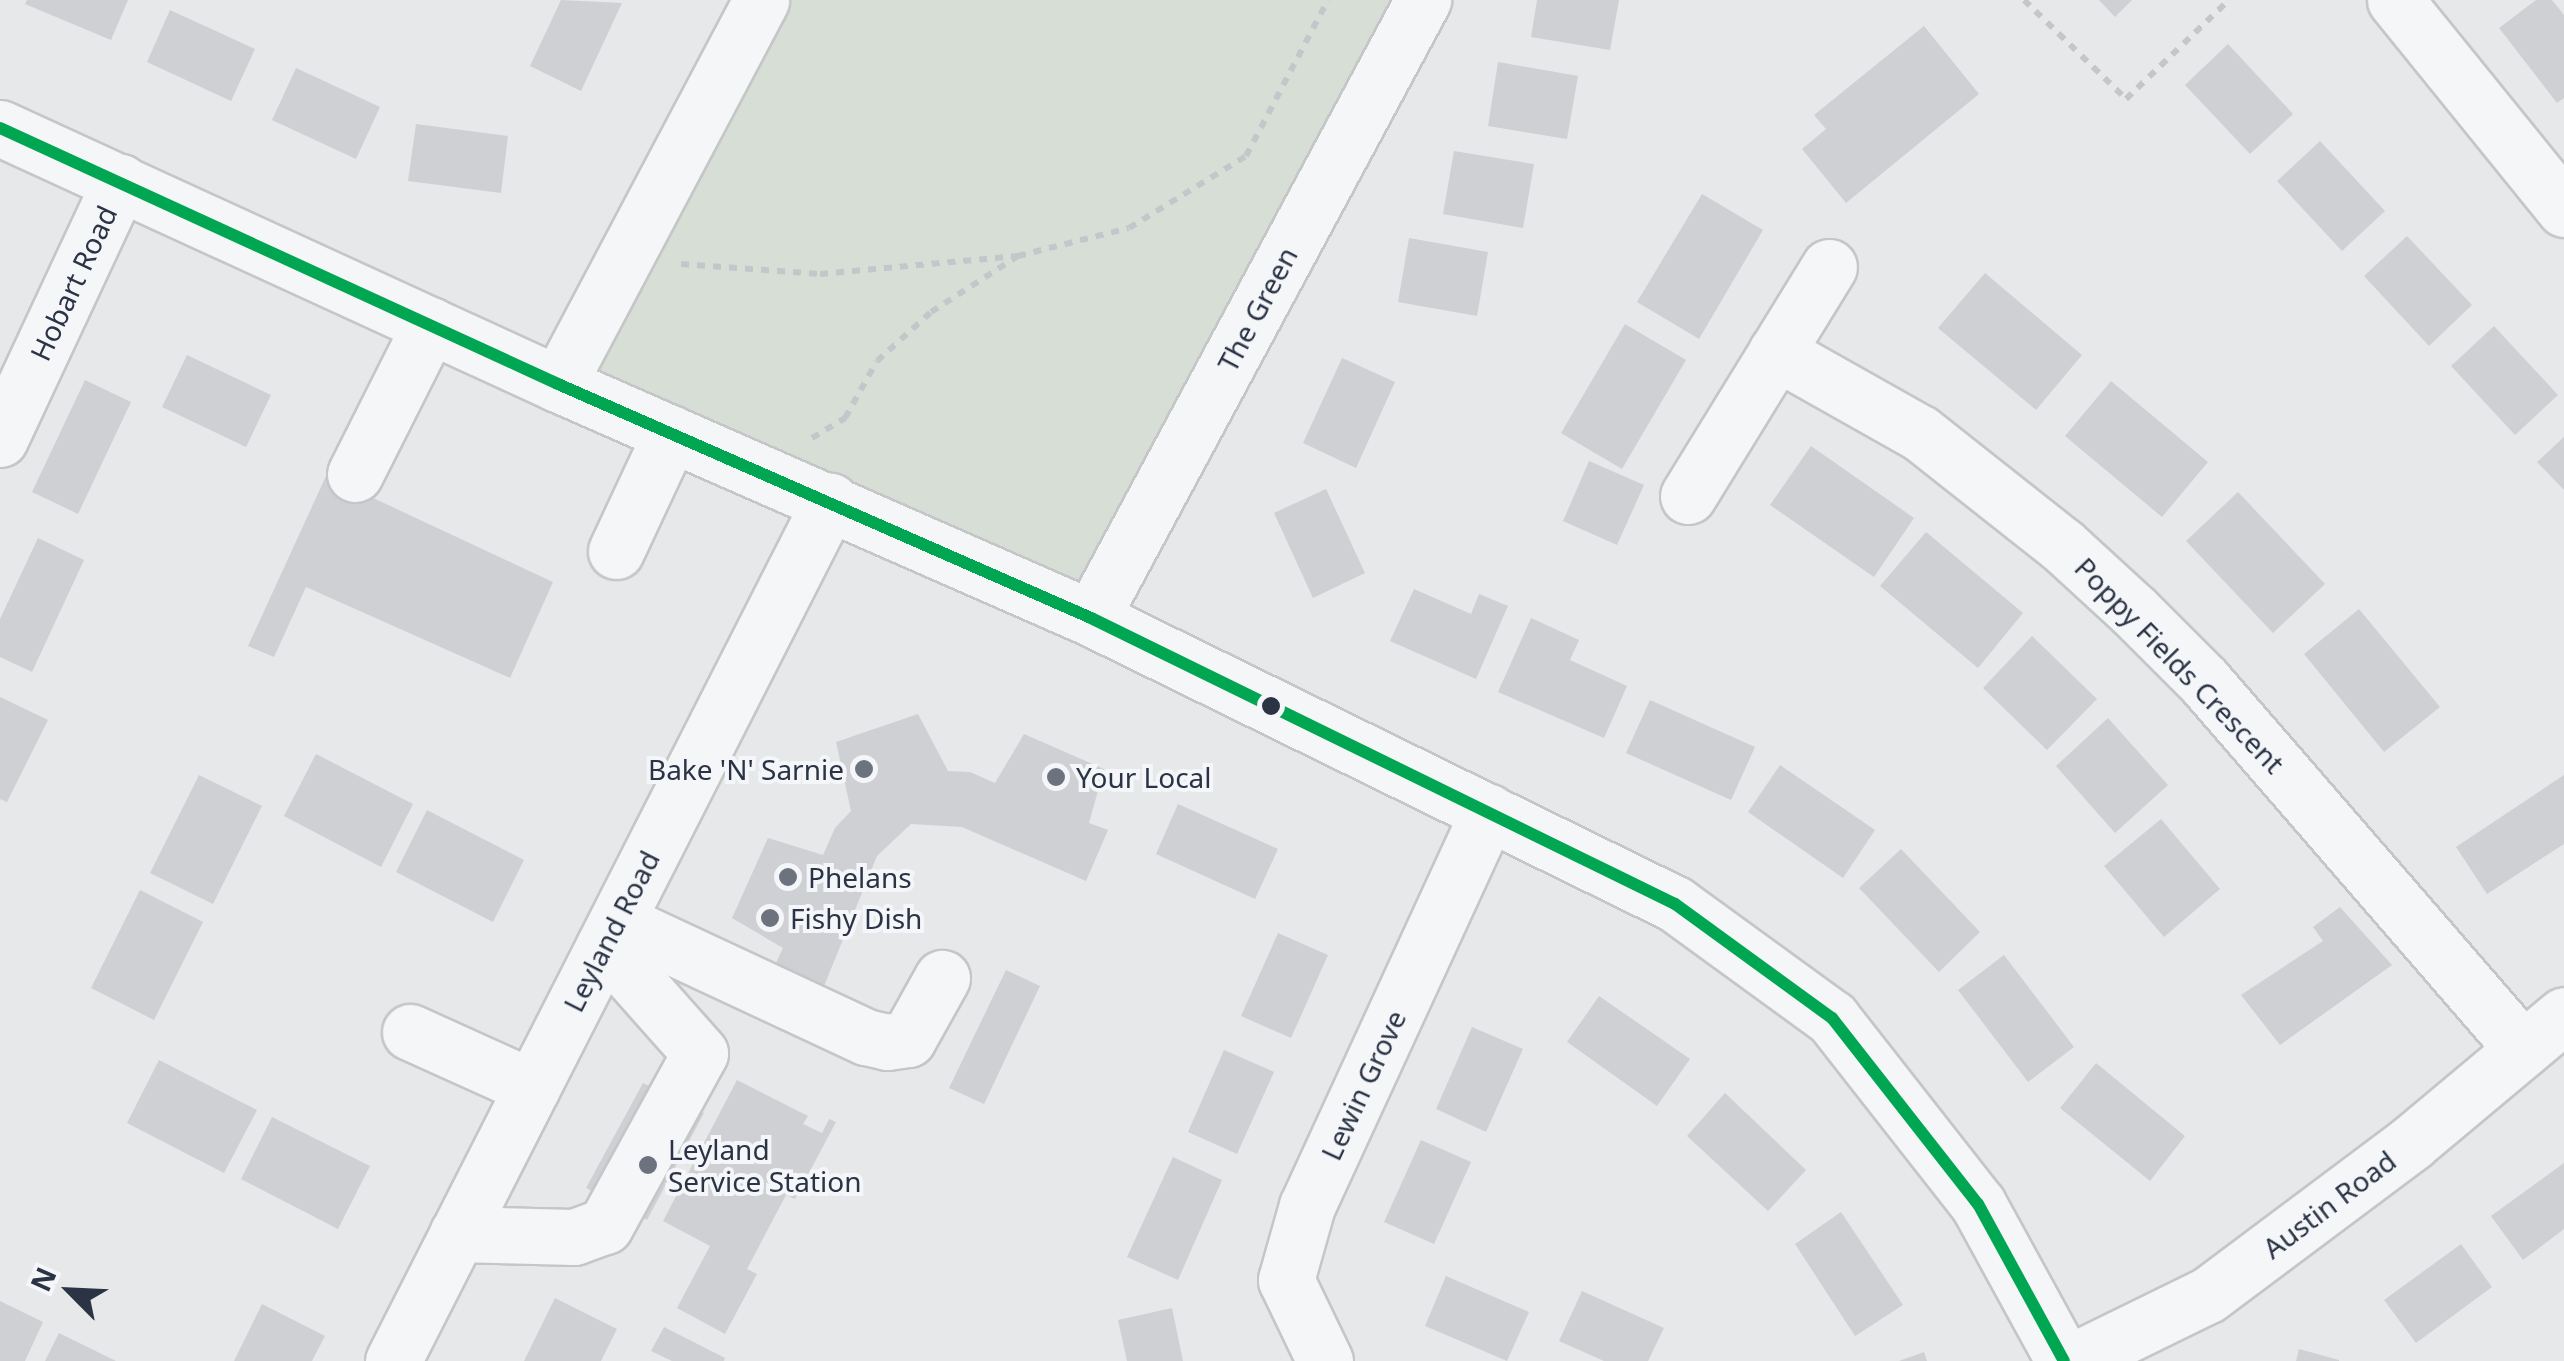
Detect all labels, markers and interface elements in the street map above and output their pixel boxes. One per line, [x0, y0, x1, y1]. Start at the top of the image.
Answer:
street label: Hobart Road [23, 200, 123, 366]
street label: The Green [1210, 241, 1304, 377]
street label: Poppy Fields Crescent [2068, 550, 2292, 780]
unlabelled marker [1261, 696, 1281, 716]
place label: Bake 'N' Sarnie [648, 752, 844, 786]
marker: Bake 'N' Sarnie [853, 758, 875, 780]
place label: Your Local [1076, 760, 1212, 794]
marker: Your Local [1045, 766, 1067, 788]
street label: Leyland Road [556, 845, 666, 1017]
place label: Phelans [808, 860, 912, 894]
marker: Phelans [777, 866, 799, 888]
place label: Fishy Dish [790, 901, 922, 935]
marker: Fishy Dish [759, 907, 781, 929]
street label: Lewin Grove [1314, 1005, 1412, 1165]
place label: Leyland Service Station [668, 1132, 861, 1198]
street label: Austin Road [2256, 1143, 2402, 1265]
marker: Leyland Service Station [637, 1154, 659, 1176]
north arrow [20, 1241, 120, 1341]
text: N [21, 1261, 65, 1297]

